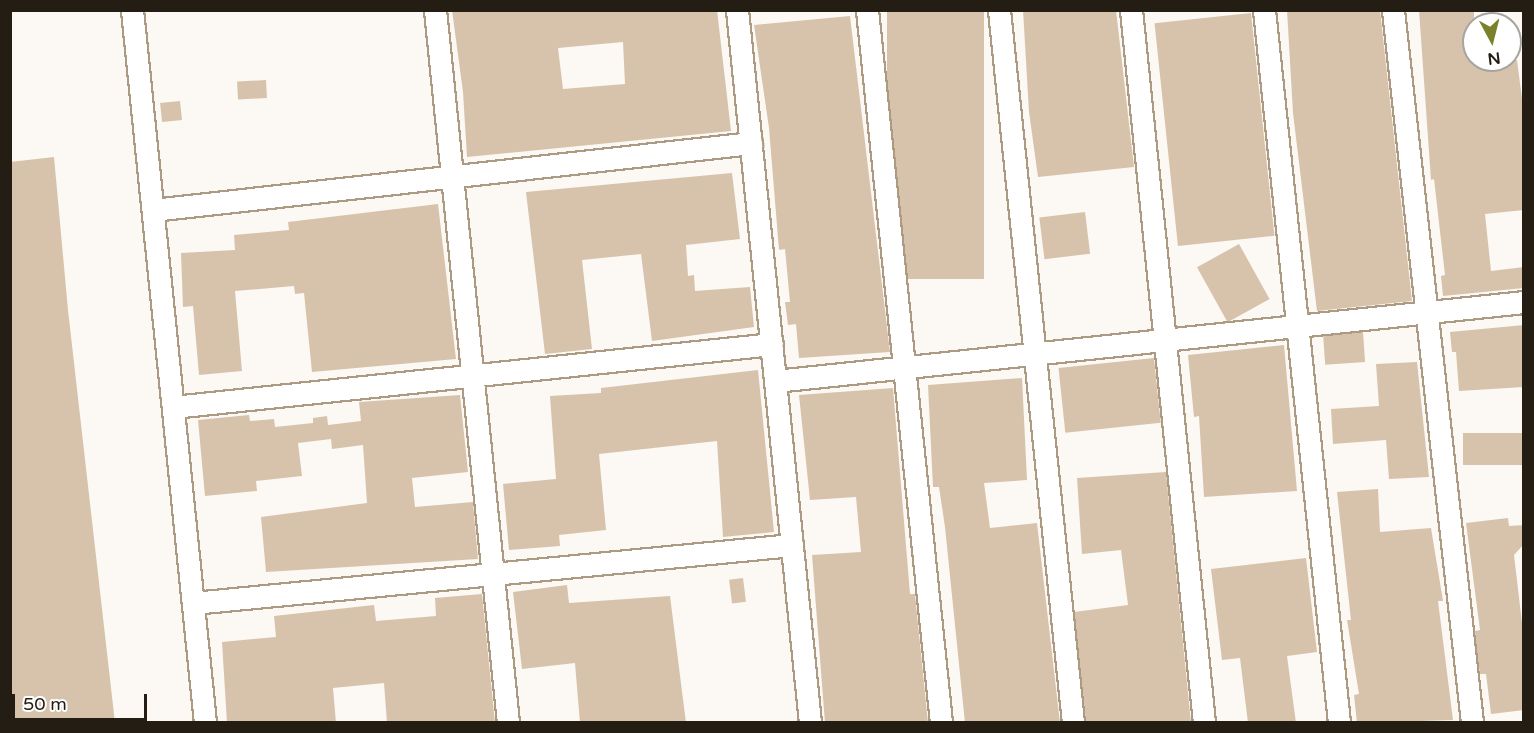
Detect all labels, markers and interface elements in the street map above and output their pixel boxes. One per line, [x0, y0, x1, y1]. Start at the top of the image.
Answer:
north arrow [1462, 12, 1522, 72]
text: N [1486, 47, 1502, 69]
scale bar [15, 682, 150, 720]
text: 50 m [23, 693, 67, 715]

